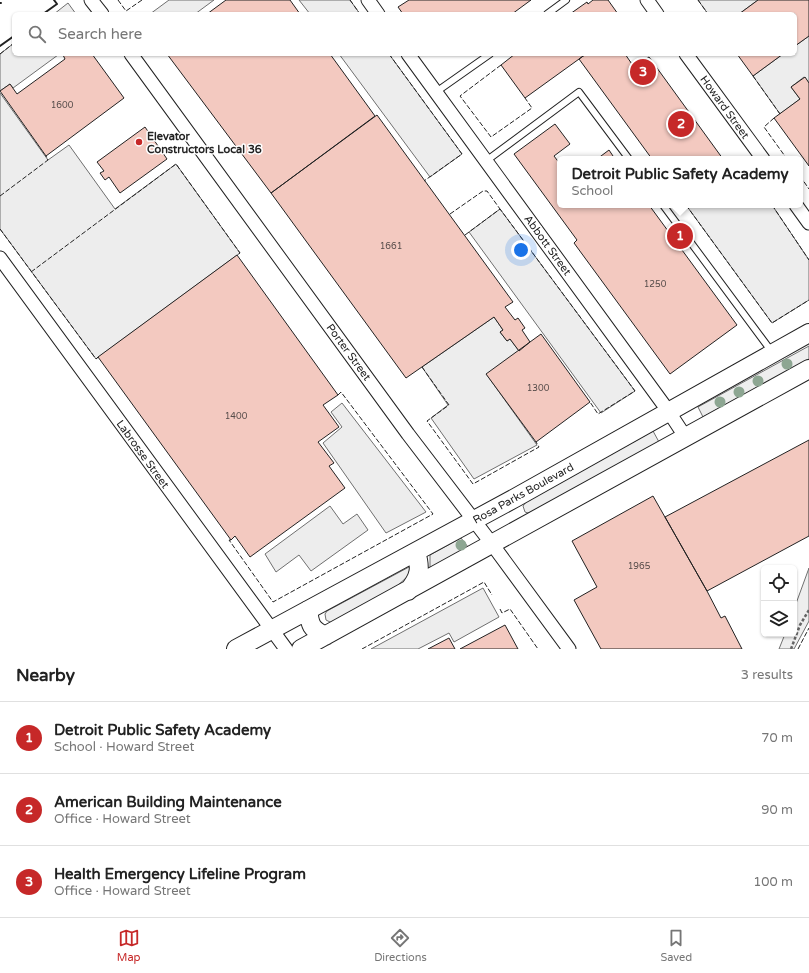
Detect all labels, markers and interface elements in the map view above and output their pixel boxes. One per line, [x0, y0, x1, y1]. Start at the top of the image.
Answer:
search box [12, 12, 797, 56]
icon: search [26, 23, 48, 45]
text: Search here [58, 25, 142, 43]
pin: 3 [630, 57, 656, 87]
street label: Howard Street [697, 73, 752, 141]
house number: 1600 [51, 100, 74, 111]
pin: 2 [668, 109, 694, 139]
place label: Elevator Constructors Local 36 [147, 130, 262, 156]
marker: Elevator Constructors Local 36 [134, 137, 144, 147]
popup [557, 156, 803, 208]
text: Detroit Public Safety Academy [571, 165, 789, 183]
text: School [571, 183, 613, 199]
street label: Abbott Street [521, 213, 574, 278]
pin: 1 [667, 221, 693, 251]
your location [511, 240, 531, 260]
house number: 1661 [380, 241, 402, 252]
house number: 1250 [644, 279, 667, 290]
street label: Porter Street [324, 321, 374, 383]
house number: 1300 [527, 383, 550, 394]
house number: 1400 [225, 411, 248, 422]
street label: Labrosse Street [113, 418, 172, 491]
street label: Rosa Parks Boulevard [471, 460, 576, 527]
house number: 1965 [628, 561, 651, 572]
map controls [761, 565, 797, 637]
button: locate [761, 565, 797, 601]
button: layers [761, 601, 797, 637]
text: Nearby [16, 665, 75, 686]
text: 3 results [741, 667, 793, 683]
text: Detroit Public Safety Academy [54, 721, 271, 739]
text: 1 [25, 730, 33, 746]
text: 70 m [761, 730, 793, 746]
text: School · Howard Street [54, 739, 195, 755]
text: American Building Maintenance [54, 793, 282, 811]
text: 2 [25, 802, 33, 818]
text: 90 m [761, 802, 793, 818]
text: Office · Howard Street [54, 811, 191, 827]
text: Health Emergency Lifeline Program [54, 865, 306, 883]
text: 3 [25, 874, 33, 890]
text: 100 m [753, 874, 793, 890]
text: Office · Howard Street [54, 883, 191, 899]
tab: Map [117, 927, 141, 964]
tab: Directions [374, 927, 427, 964]
tab: Saved [660, 927, 692, 964]

